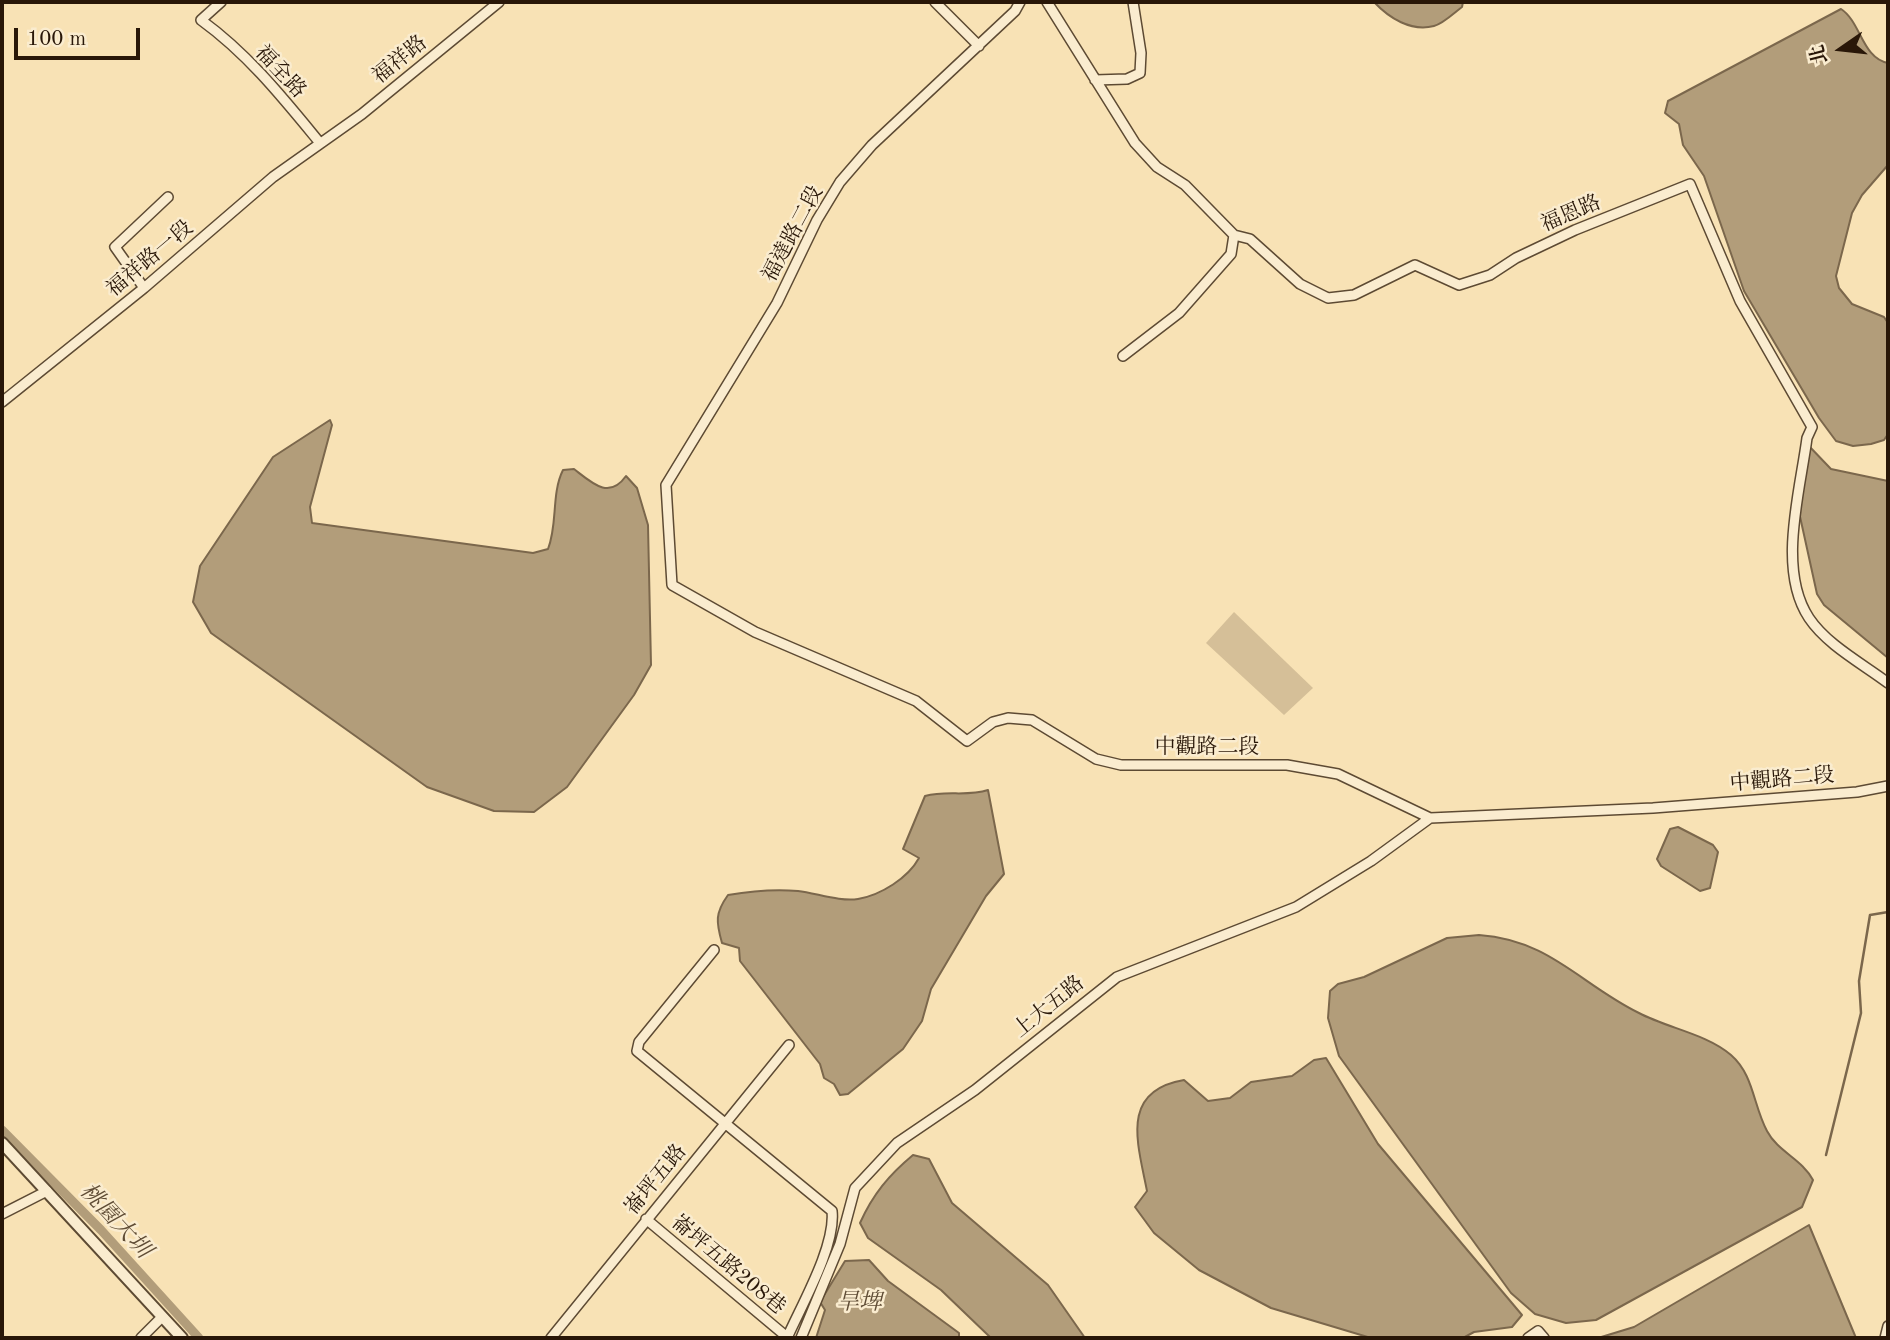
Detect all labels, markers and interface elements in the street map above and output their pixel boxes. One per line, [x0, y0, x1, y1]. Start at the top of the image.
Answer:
scale bar [18, 14, 144, 58]
north arrow [1806, 14, 1876, 84]
text: 100 m [27, 29, 86, 50]
street label: 福祥路 [368, 30, 432, 90]
street label: 福全路 [249, 40, 311, 104]
text: 北 [1809, 43, 1832, 66]
street label: 福達路二段 [757, 182, 829, 286]
street label: 福恩路 [1537, 190, 1605, 238]
street label: 福祥路一段 [102, 216, 198, 302]
street label: 中觀路二段 [1155, 734, 1259, 760]
street label: 中觀路二段 [1729, 763, 1835, 797]
street label: 上大五路 [1008, 971, 1090, 1043]
street label: 崙坪五路 [620, 1139, 692, 1221]
water label: 桃園大圳 [74, 1178, 156, 1264]
street label: 崙坪五路208巷 [666, 1210, 790, 1320]
water label: 旱埤 [836, 1289, 882, 1317]

